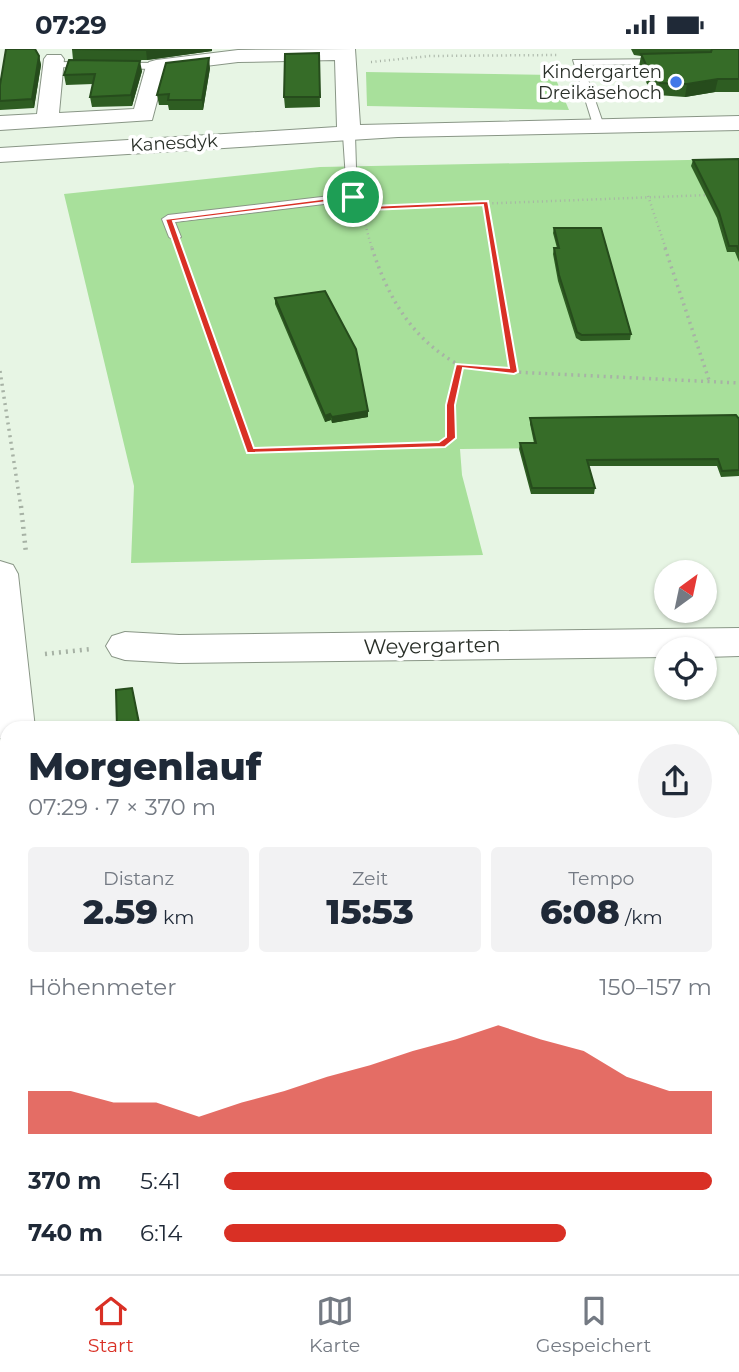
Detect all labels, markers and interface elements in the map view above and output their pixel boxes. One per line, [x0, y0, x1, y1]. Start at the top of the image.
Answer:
text: 07:29 [35, 9, 107, 41]
place label: Kindergarten Dreikäsehoch [538, 61, 662, 104]
marker: Kindergarten Dreikäsehoch [668, 74, 684, 90]
street label: Kanesdyk [130, 130, 219, 156]
pin [323, 167, 383, 227]
icon: arrive [334, 178, 372, 216]
north arrow [654, 560, 718, 623]
map controls [654, 560, 717, 700]
street label: Weyergarten [363, 632, 501, 659]
button: locate [654, 637, 717, 700]
text: Morgenlauf [28, 743, 261, 790]
button: share [638, 744, 712, 818]
text: 07:29 · 7 × 370 m [28, 793, 216, 821]
text: Distanz [103, 867, 174, 890]
text: Zeit [352, 867, 388, 890]
text: Tempo [568, 867, 634, 890]
text: 2.59 [83, 890, 158, 933]
text: 15:53 [326, 890, 414, 933]
text: 6:08 [540, 890, 620, 933]
text: km [158, 906, 194, 929]
text: /km [620, 906, 663, 929]
text: Höhenmeter [28, 973, 176, 1001]
text: 150–157 m [599, 973, 712, 1001]
text: 370 m [28, 1167, 101, 1195]
text: 5:41 [140, 1167, 181, 1195]
text: 740 m [28, 1219, 103, 1247]
text: 6:14 [140, 1219, 182, 1247]
tab: Start [88, 1292, 134, 1357]
tab: Karte [309, 1292, 360, 1357]
tab: Gespeichert [536, 1292, 651, 1357]

